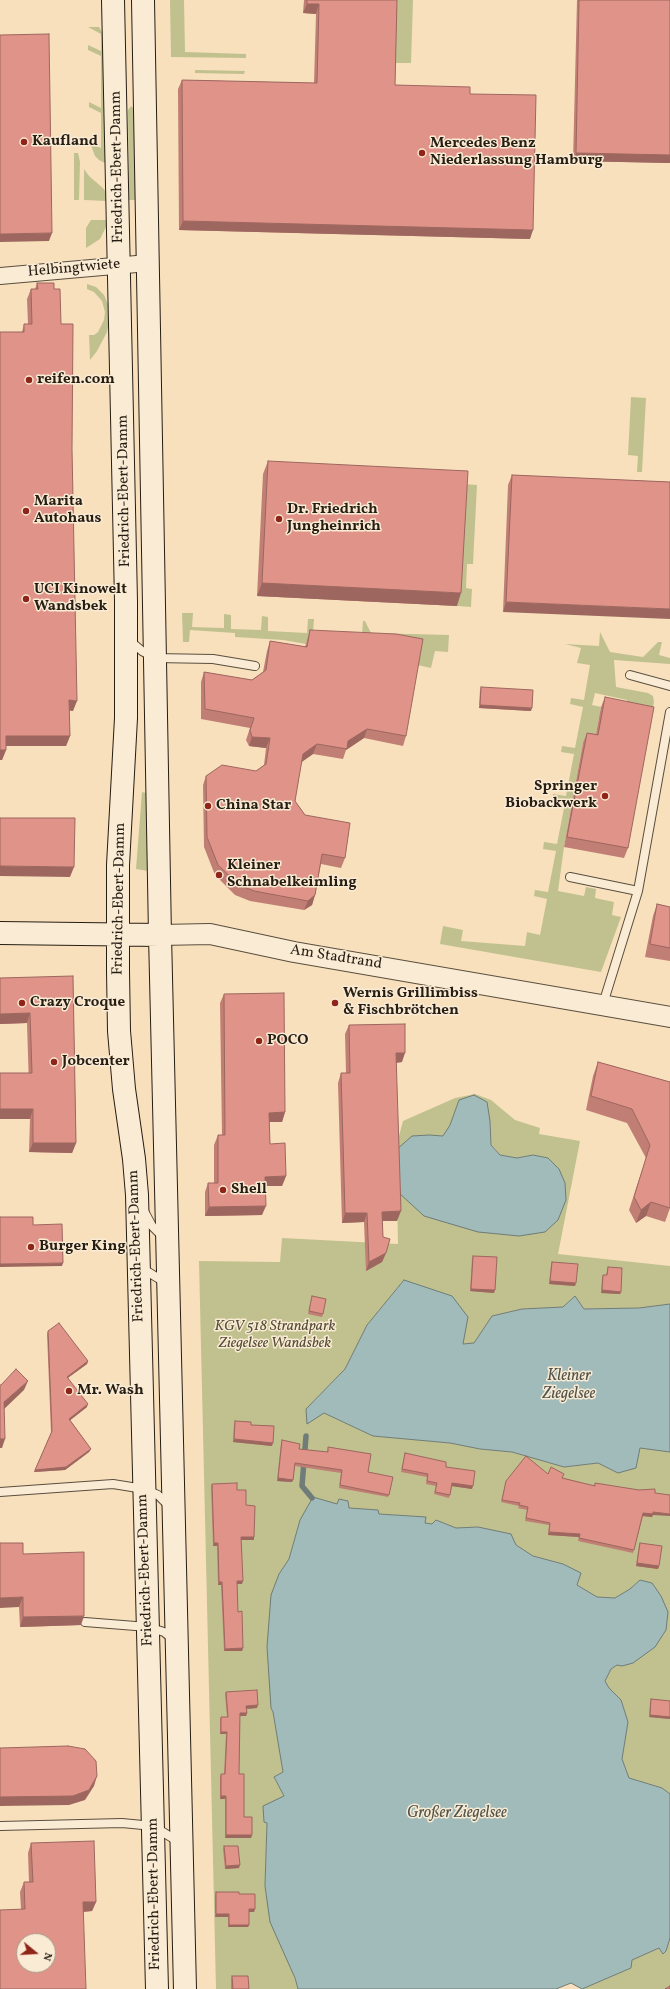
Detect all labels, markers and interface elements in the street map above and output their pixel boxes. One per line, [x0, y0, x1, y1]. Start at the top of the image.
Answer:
street label: Friedrich-Ebert-Damm [108, 91, 128, 243]
place label: Kaufland [32, 133, 98, 151]
place label: Mercedes Benz Niederlassung Hamburg [430, 135, 603, 170]
marker: Kaufland [19, 137, 29, 147]
marker: Mercedes Benz Niederlassung Hamburg [417, 148, 427, 158]
street label: Helbingtwiete [27, 256, 121, 282]
place label: reifen.com [37, 371, 115, 389]
marker: reifen.com [24, 375, 34, 385]
street label: Friedrich-Ebert-Damm [115, 415, 135, 567]
place label: Marita Autohaus [34, 493, 101, 528]
place label: Dr. Friedrich Jungheinrich [287, 501, 381, 536]
marker: Marita Autohaus [21, 506, 31, 516]
marker: Dr. Friedrich Jungheinrich [274, 514, 284, 524]
place label: UCI Kinowelt Wandsbek [34, 581, 127, 616]
marker: UCI Kinowelt Wandsbek [21, 594, 31, 604]
place label: Springer Biobackwerk [505, 778, 597, 813]
marker: Springer Biobackwerk [600, 791, 610, 801]
place label: China Star [216, 797, 291, 815]
marker: China Star [203, 801, 213, 811]
street label: Friedrich-Ebert-Damm [110, 823, 130, 975]
place label: Kleiner Schnabelkeimling [227, 857, 357, 892]
marker: Kleiner Schnabelkeimling [214, 870, 224, 880]
street label: Am Stadtrand [289, 942, 383, 974]
place label: Wernis Grillimbiss & Fischbrötchen [343, 985, 478, 1020]
place label: Crazy Croque [30, 994, 125, 1012]
marker: Crazy Croque [17, 998, 27, 1008]
marker: Wernis Grillimbiss & Fischbrötchen [330, 998, 340, 1008]
place label: POCO [267, 1032, 308, 1050]
marker: POCO [254, 1036, 264, 1046]
place label: Jobcenter [62, 1053, 130, 1071]
marker: Jobcenter [49, 1057, 59, 1067]
street label: Friedrich-Ebert-Damm [125, 1169, 149, 1323]
place label: Shell [231, 1181, 267, 1199]
marker: Shell [218, 1185, 228, 1195]
place label: Burger King [39, 1238, 126, 1256]
marker: Burger King [26, 1242, 36, 1252]
park label: KGV 518 Strandpark Ziegelsee Wandsbek [214, 1318, 336, 1353]
water label: Kleiner Ziegelsee [543, 1367, 595, 1405]
place label: Mr. Wash [77, 1382, 144, 1400]
marker: Mr. Wash [64, 1386, 74, 1396]
street label: Friedrich-Ebert-Damm [134, 1493, 158, 1647]
water label: Großer Ziegelsee [407, 1804, 507, 1824]
street label: Friedrich-Ebert-Damm [145, 1818, 165, 1970]
north arrow [16, 1933, 56, 1973]
text: N [39, 1950, 55, 1963]

